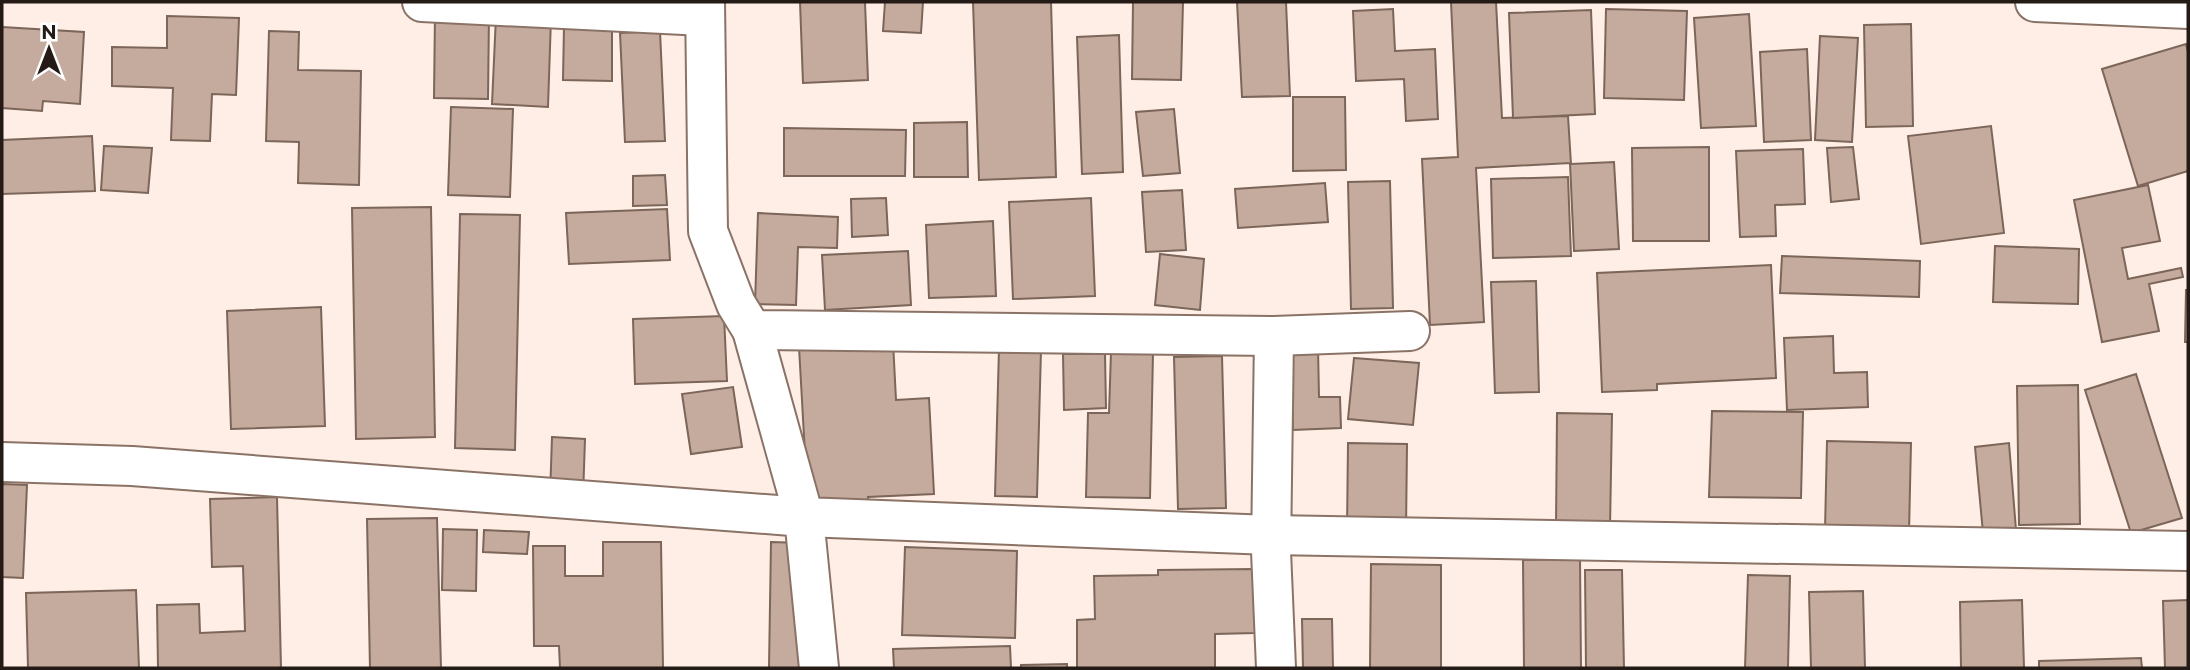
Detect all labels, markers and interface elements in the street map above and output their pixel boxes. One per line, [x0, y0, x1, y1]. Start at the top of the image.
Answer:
north arrow [14, 14, 84, 84]
text: N [41, 21, 57, 44]

